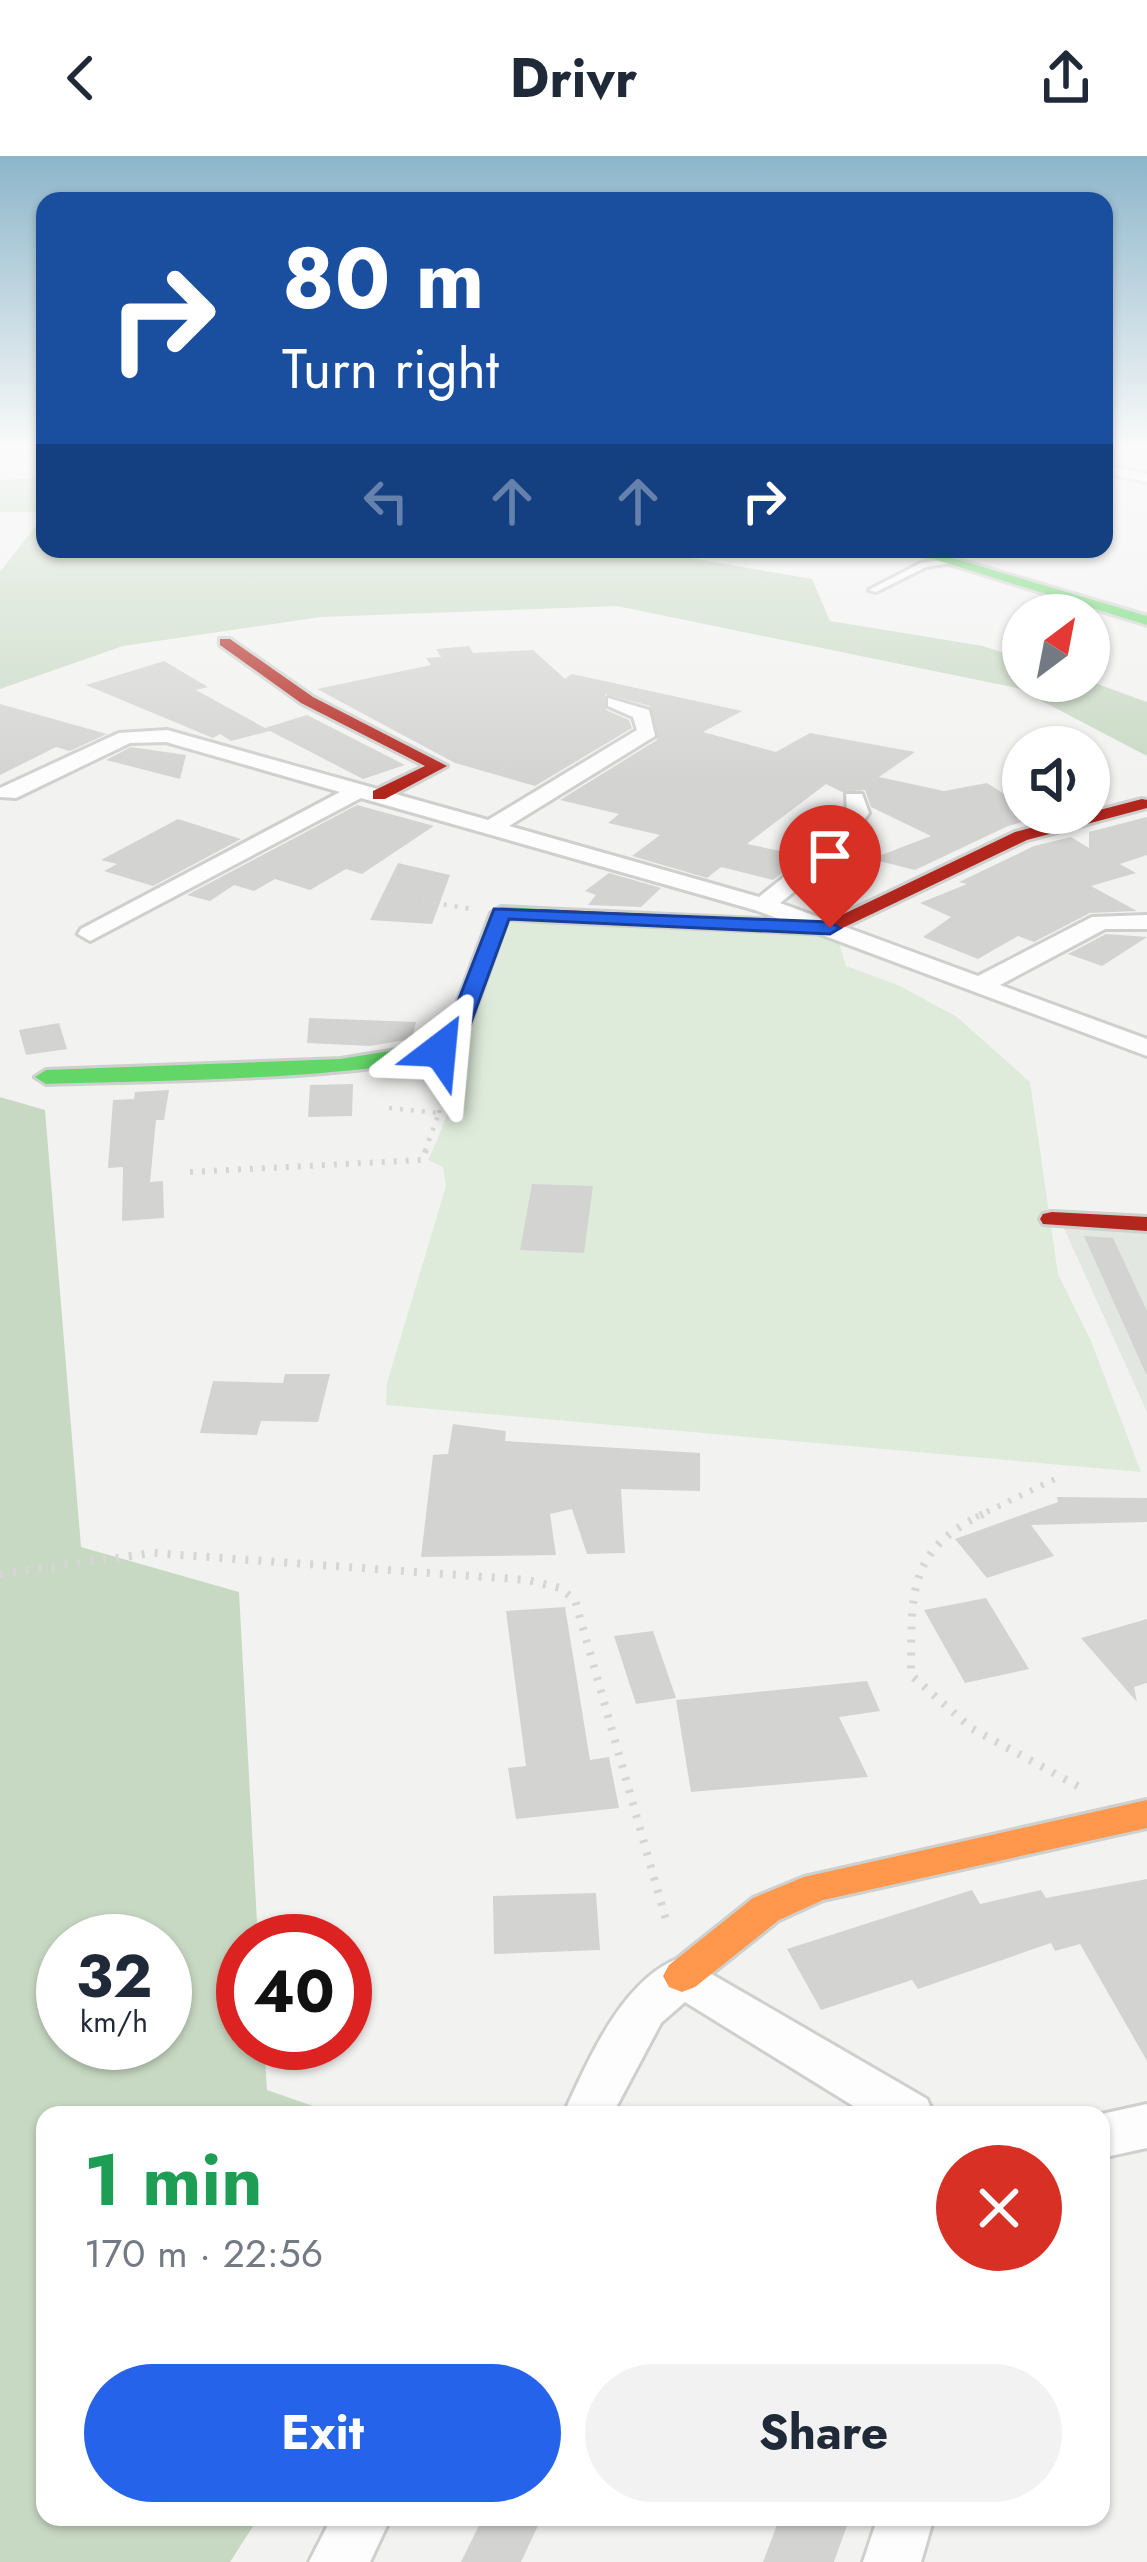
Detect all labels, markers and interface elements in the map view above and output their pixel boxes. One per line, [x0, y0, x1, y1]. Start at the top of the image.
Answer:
text: Drivr [510, 39, 637, 117]
icon: back [48, 45, 114, 111]
icon: share [1033, 45, 1099, 111]
text: 80 m [282, 218, 484, 340]
icon: right [84, 240, 240, 396]
text: Turn right [282, 330, 499, 408]
icon: left [353, 468, 419, 534]
icon: ahead [479, 468, 545, 534]
icon: ahead [605, 468, 671, 534]
icon: right [731, 468, 797, 534]
north arrow [1002, 594, 1110, 702]
map controls [1002, 594, 1110, 834]
button: sound [1002, 726, 1110, 834]
pin [779, 805, 881, 928]
icon: arrive [797, 823, 863, 889]
position arrow [377, 987, 503, 1113]
speed limit sign: 40 [216, 1914, 372, 2070]
text: 32 [76, 1933, 152, 2020]
text: km/h [80, 2000, 148, 2043]
text: 1 min [84, 2128, 263, 2232]
button: close [936, 2145, 1062, 2271]
text: 170 m · 22:56 [84, 2225, 323, 2282]
button: Exit [84, 2364, 561, 2502]
button: Share [585, 2364, 1062, 2502]

